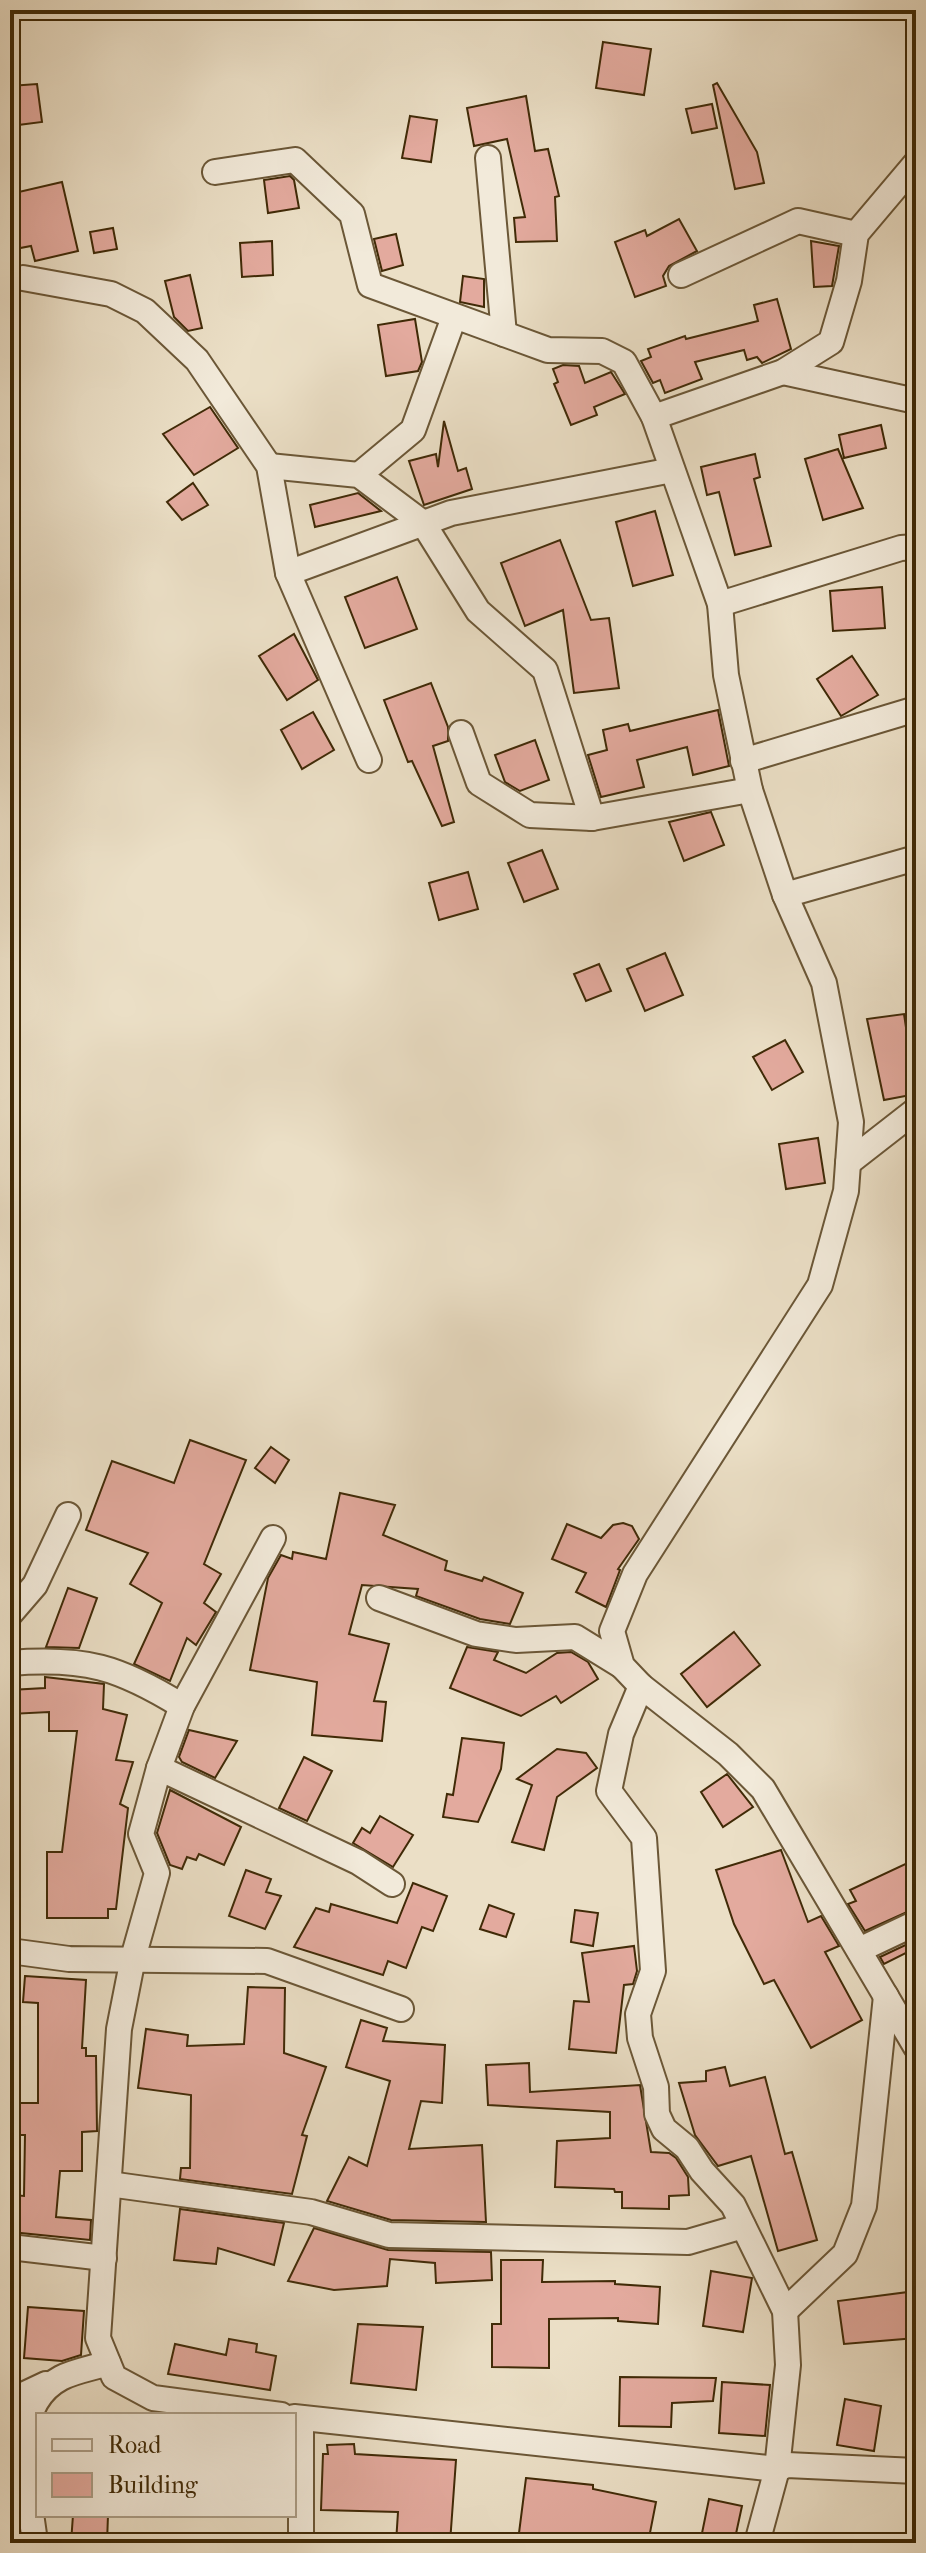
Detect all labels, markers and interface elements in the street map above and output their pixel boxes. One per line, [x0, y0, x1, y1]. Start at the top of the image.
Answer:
legend [36, 2413, 296, 2517]
text: Road [108, 2431, 162, 2459]
text: Building [108, 2471, 199, 2499]

